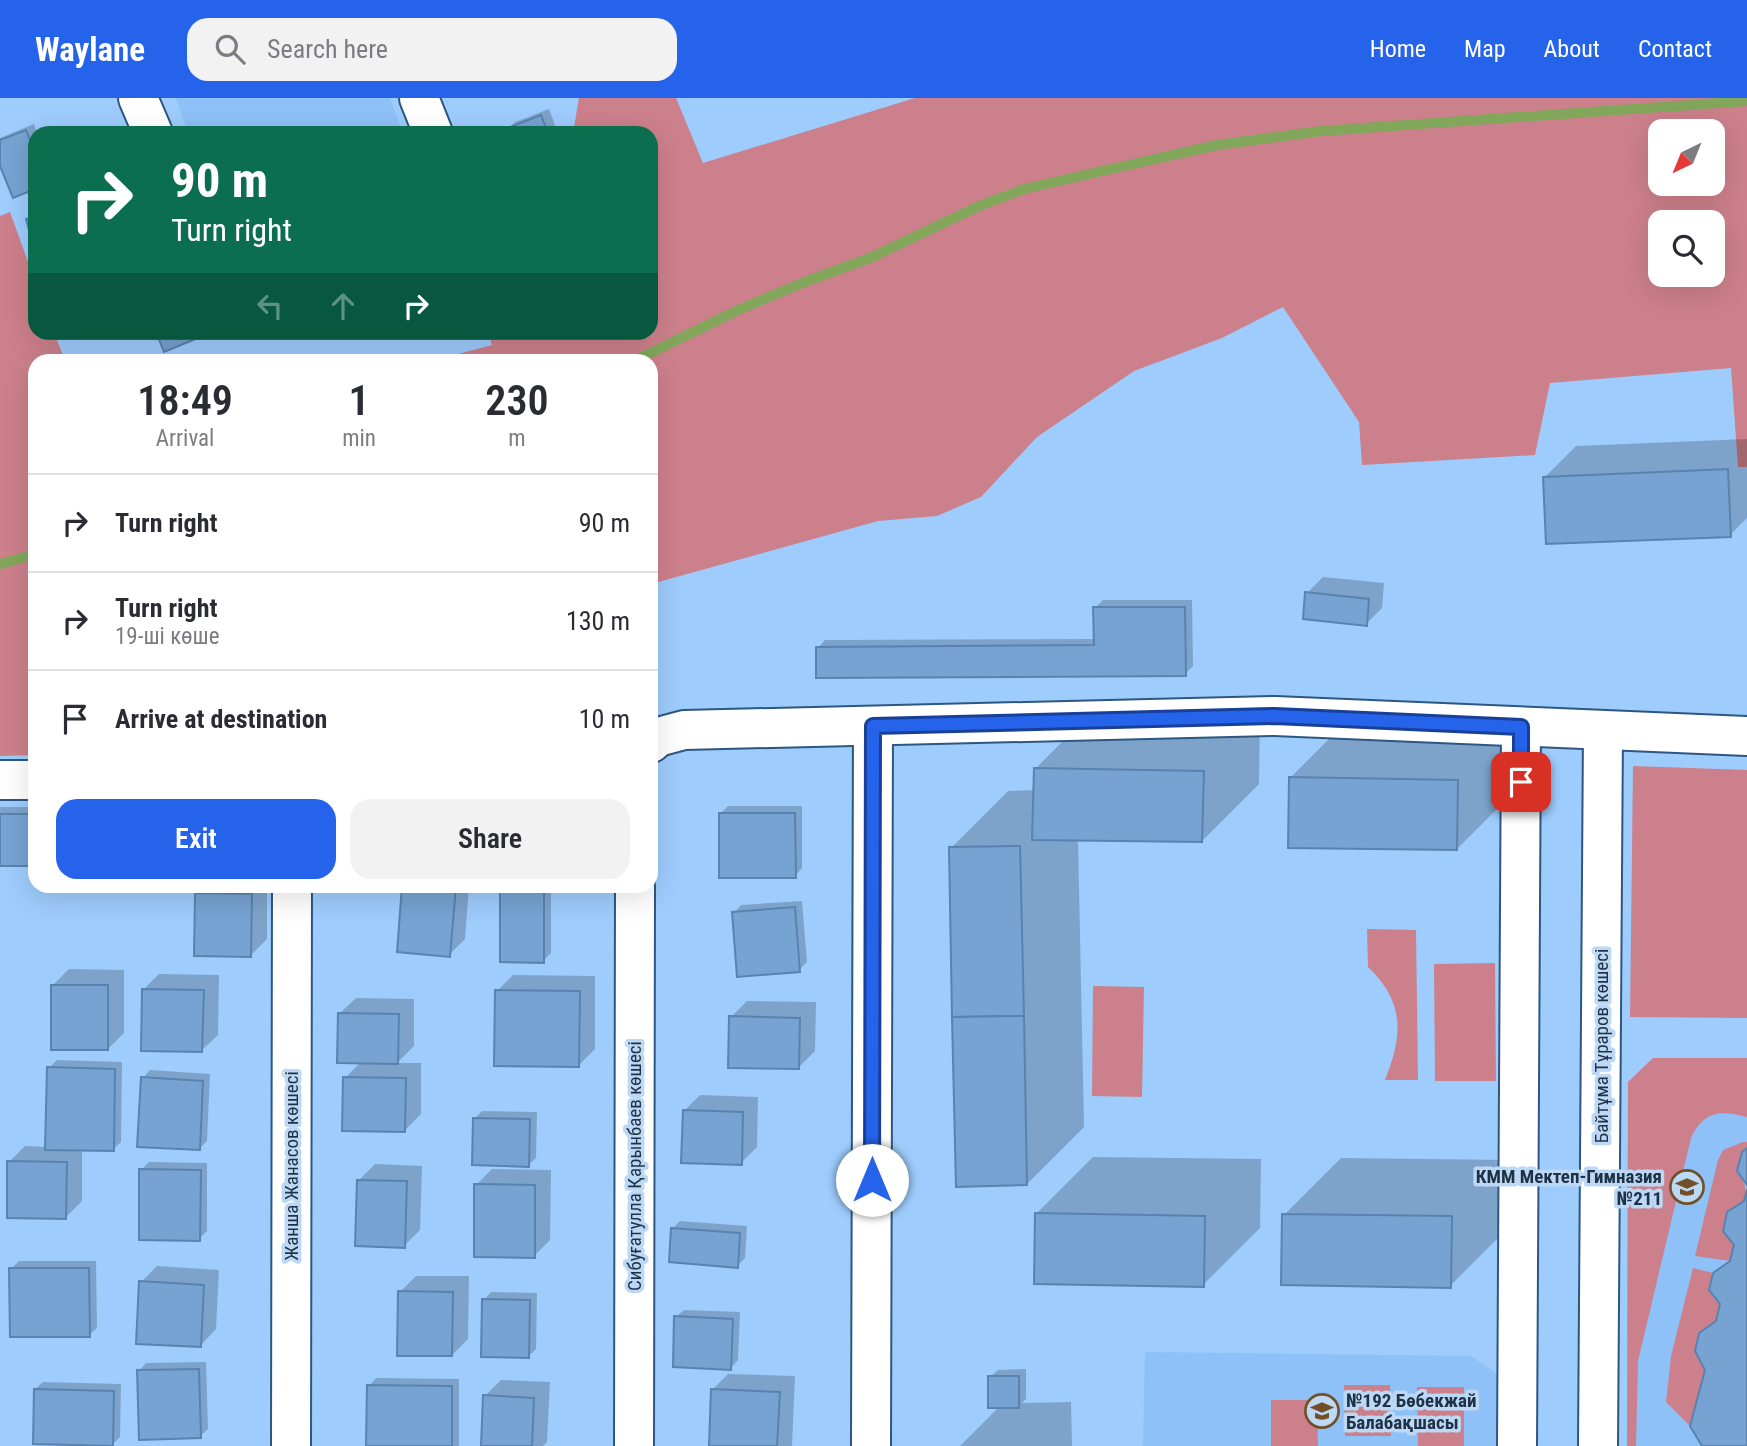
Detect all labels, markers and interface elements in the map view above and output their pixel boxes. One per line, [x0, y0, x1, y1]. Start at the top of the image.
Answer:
search box [187, 18, 677, 81]
text: Waylane [35, 30, 145, 69]
icon: search [211, 30, 249, 68]
text: Search here [267, 34, 388, 64]
text: Home [1370, 35, 1426, 63]
text: Map [1464, 35, 1506, 63]
text: About [1544, 35, 1600, 63]
text: Contact [1638, 35, 1712, 63]
north arrow [1648, 119, 1726, 196]
map controls [1648, 119, 1725, 287]
text: 90 m [171, 152, 268, 209]
icon: right [56, 154, 147, 245]
button: search [1648, 210, 1725, 287]
text: Turn right [171, 211, 292, 249]
icon: left [251, 287, 289, 325]
icon: ahead [324, 287, 362, 325]
icon: right [397, 287, 435, 325]
text: 18:49 [137, 376, 233, 425]
text: 1 [349, 376, 370, 425]
text: 230 [485, 376, 549, 425]
text: Arrival [156, 425, 214, 452]
text: min [342, 425, 376, 452]
text: m [508, 425, 526, 452]
icon: right [56, 504, 94, 542]
text: Turn right [115, 508, 217, 538]
text: 90 m [579, 508, 630, 538]
text: Turn right [115, 593, 217, 623]
icon: right [56, 602, 94, 640]
text: 130 m [566, 606, 630, 636]
text: 19-ші көше [115, 623, 219, 650]
icon: arrive [56, 700, 94, 738]
text: Arrive at destination [115, 704, 327, 734]
text: 10 m [579, 704, 630, 734]
pin [1491, 752, 1551, 812]
icon: arrive [1502, 763, 1540, 801]
button: Exit [56, 799, 336, 879]
button: Share [350, 799, 630, 879]
street label: Байтұма Тұраров көшесі [1590, 949, 1613, 1143]
street label: Сибуғатулла Қарынбаев көшесі [623, 1041, 646, 1291]
street label: Жанша Жанасов көшесі [280, 1071, 303, 1261]
position arrow [835, 1143, 909, 1217]
place label: КММ Мектеп-Гимназия №211 [1476, 1165, 1662, 1210]
school or university icon: КММ Мектеп-Гимназия №211 [1668, 1168, 1706, 1206]
place label: №192 Бөбекжай Балабақшасы [1346, 1389, 1476, 1434]
school or university icon: №192 Бөбекжай Балабақшасы [1303, 1392, 1341, 1430]

